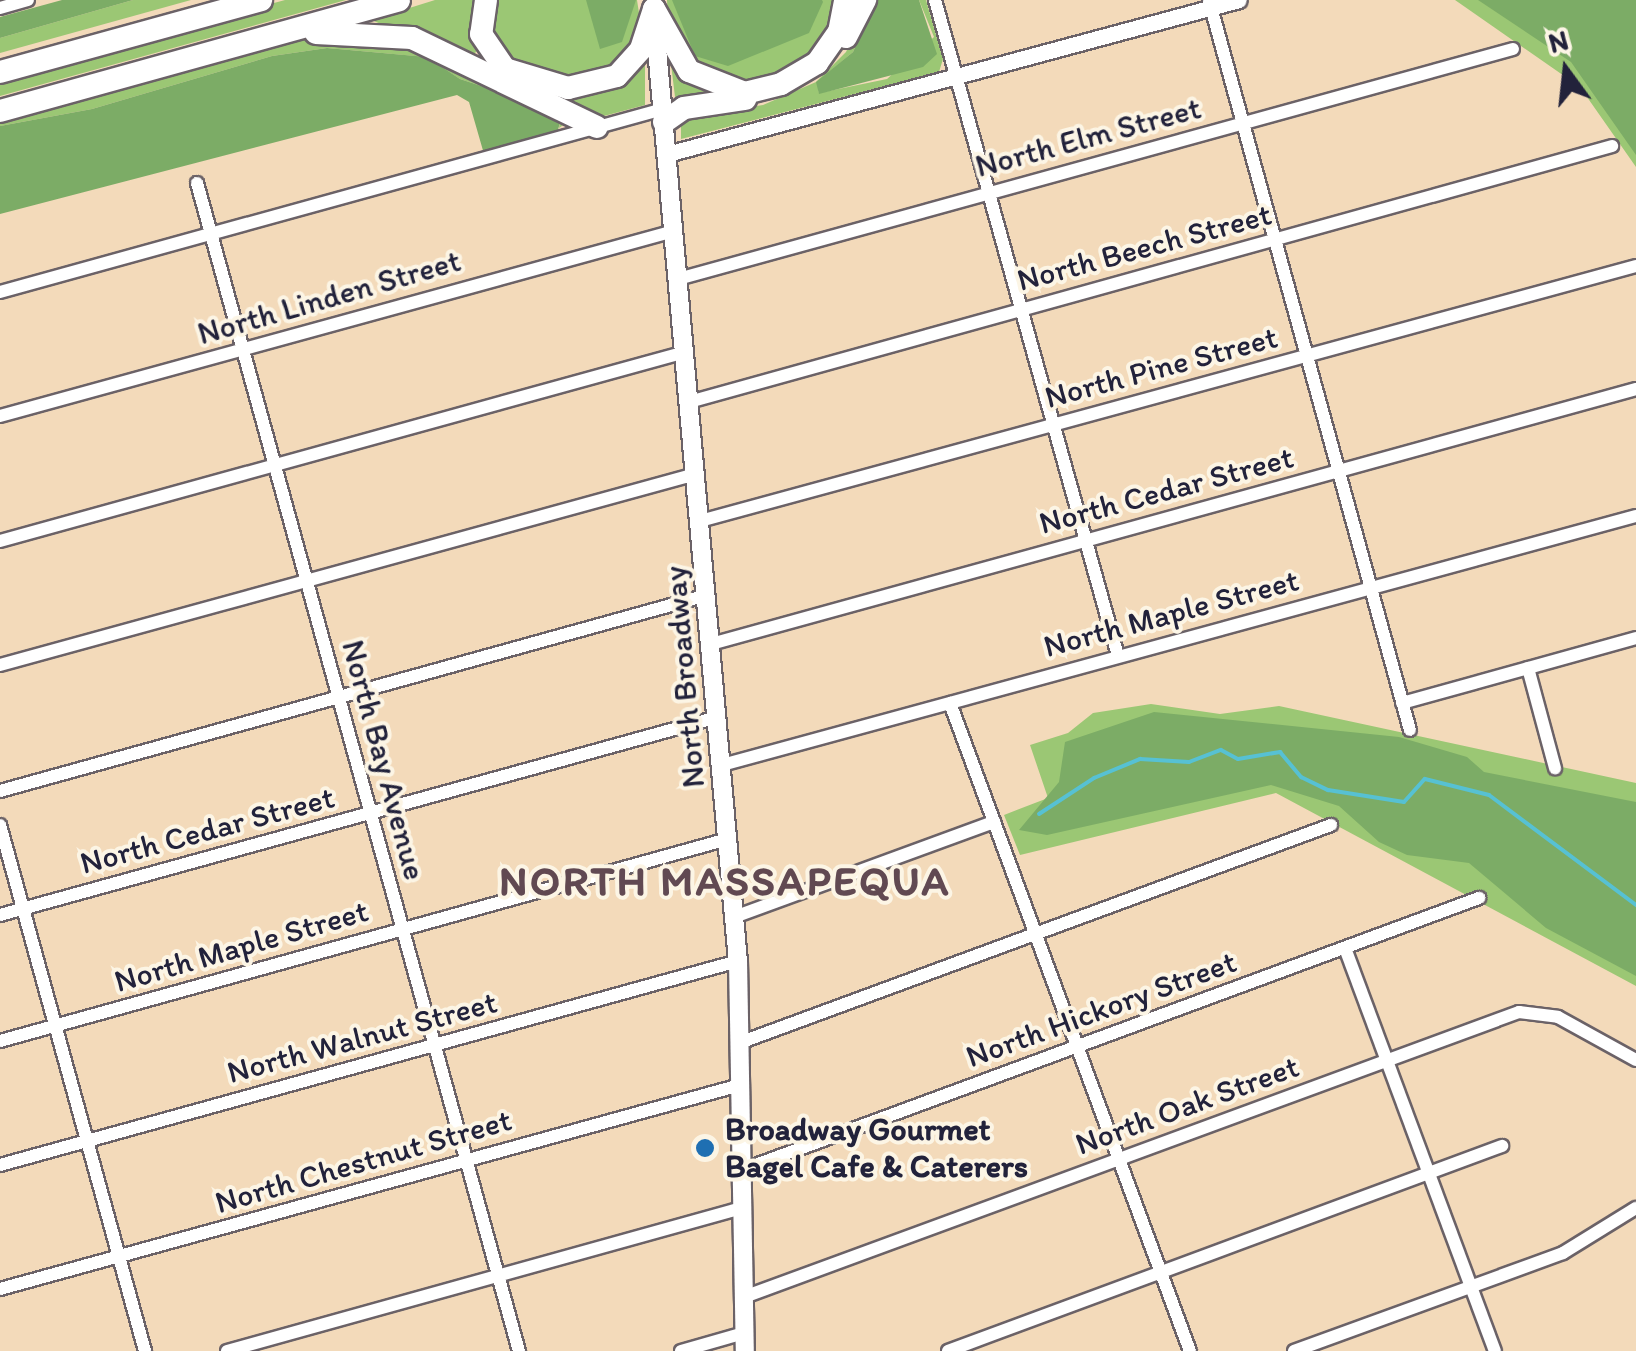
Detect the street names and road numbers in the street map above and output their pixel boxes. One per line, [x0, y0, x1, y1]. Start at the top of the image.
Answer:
street label: North Elm Street [971, 89, 1205, 185]
street label: North Beech Street [1013, 195, 1275, 299]
street label: North Linden Street [193, 241, 465, 353]
street label: North Pine Street [1041, 318, 1281, 416]
street label: North Cedar Street [1035, 438, 1297, 542]
street label: North Maple Street [1040, 561, 1302, 665]
street label: North Broadway [655, 564, 713, 790]
street label: North Bay Avenue [334, 636, 434, 884]
street label: North Cedar Street [76, 778, 338, 882]
street label: North Maple Street [110, 891, 372, 1001]
street label: North Hickory Street [961, 942, 1241, 1076]
street label: North Walnut Street [223, 983, 501, 1091]
street label: North Oak Street [1070, 1047, 1304, 1163]
street label: North Chestnut Street [211, 1100, 515, 1222]

